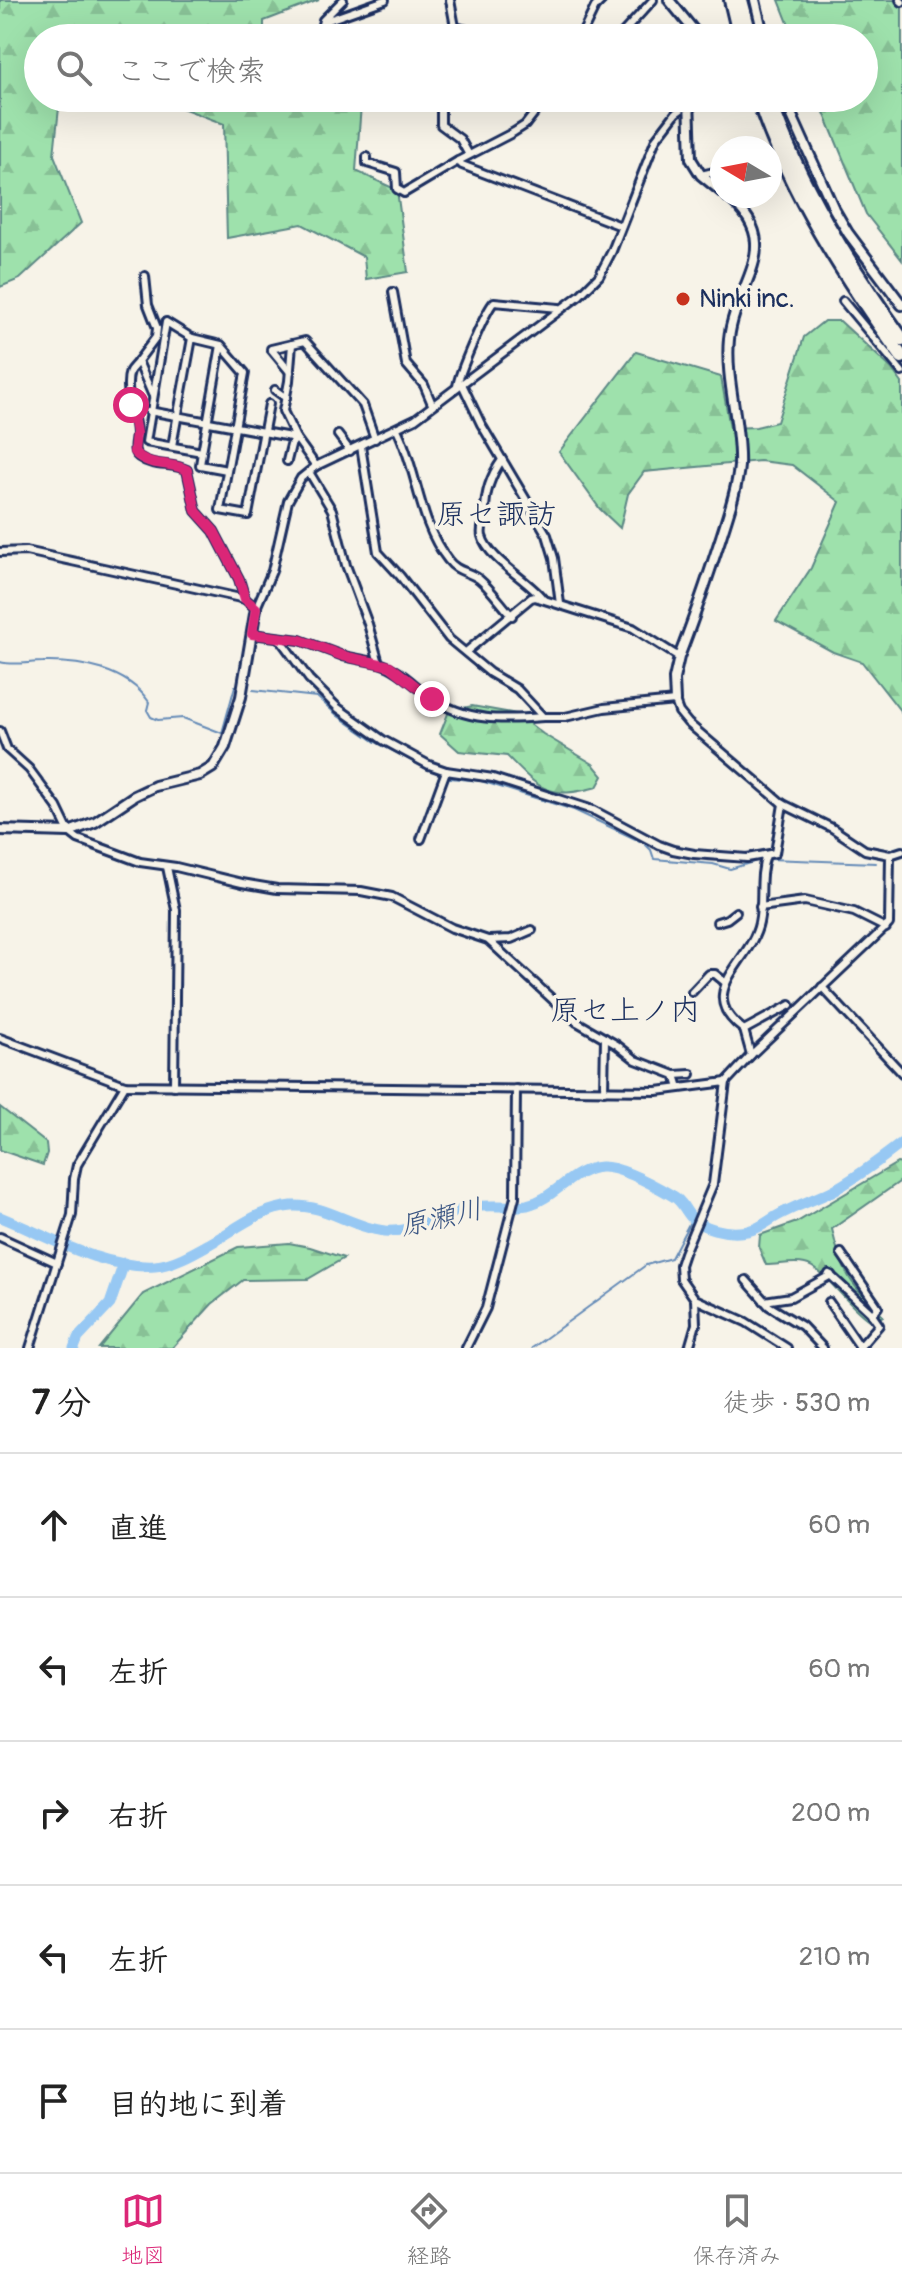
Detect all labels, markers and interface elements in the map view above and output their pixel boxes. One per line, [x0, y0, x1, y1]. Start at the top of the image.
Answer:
search box [24, 24, 878, 112]
icon: search [52, 46, 96, 90]
text: ここで検索 [116, 53, 266, 90]
north arrow [710, 136, 782, 208]
place label: Ninki inc. [699, 283, 795, 315]
marker: Ninki inc. [674, 290, 692, 308]
route start [113, 387, 149, 423]
district label: 原セ諏訪 [436, 496, 556, 533]
route end [414, 681, 450, 717]
district label: 原セ上ノ内 [550, 992, 700, 1029]
water label: 原瀬川 [396, 1191, 486, 1245]
text: 7 分 [32, 1382, 91, 1425]
text: 徒歩 · 530 m [723, 1387, 870, 1419]
icon: ahead [32, 1503, 76, 1547]
text: 60 m [808, 1509, 870, 1541]
text: 直進 [108, 1510, 168, 1547]
icon: left [32, 1647, 76, 1691]
text: 60 m [808, 1653, 870, 1685]
text: 左折 [108, 1654, 168, 1691]
icon: right [32, 1791, 76, 1835]
text: 200 m [791, 1797, 870, 1829]
text: 右折 [108, 1798, 168, 1835]
icon: left [32, 1935, 76, 1979]
text: 210 m [799, 1941, 870, 1973]
text: 左折 [108, 1942, 168, 1979]
icon: arrive [32, 2079, 76, 2123]
text: 目的地に到着 [108, 2086, 288, 2123]
tab: 地図 [121, 2189, 165, 2270]
tab: 経路 [407, 2189, 451, 2270]
tab: 保存済み [693, 2189, 781, 2270]

